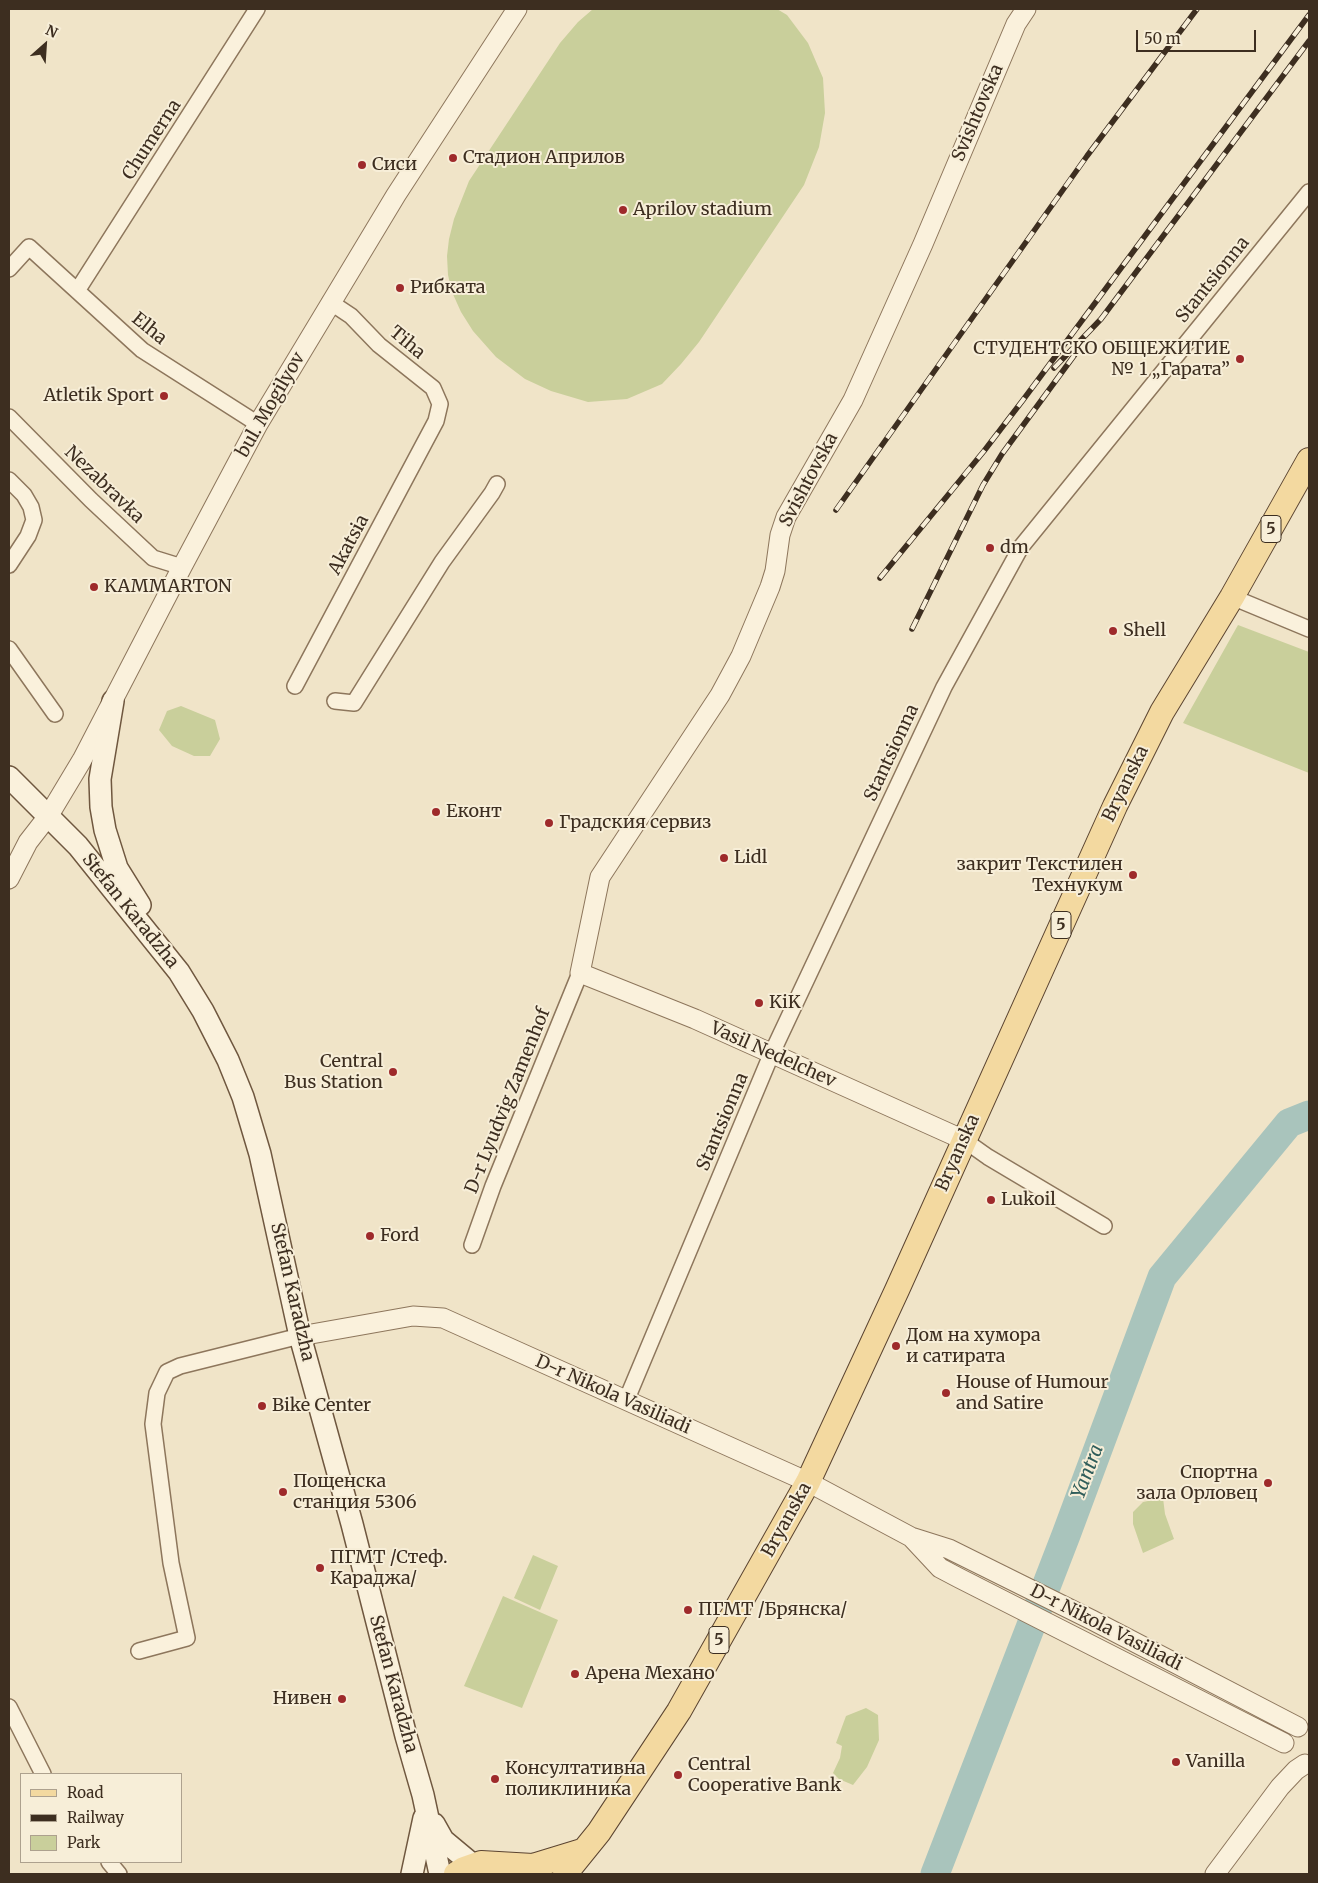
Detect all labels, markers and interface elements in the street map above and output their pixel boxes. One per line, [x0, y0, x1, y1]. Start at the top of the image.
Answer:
north arrow [20, 20, 70, 70]
scale bar [1138, 20, 1258, 52]
text: N [43, 21, 60, 42]
text: 50 m [1144, 29, 1181, 48]
street label: Svishtovska [948, 61, 1008, 165]
street label: Chumerna [118, 96, 186, 184]
place label: Стадион Априлов [463, 147, 625, 169]
marker: Стадион Априлов [447, 152, 459, 164]
place label: Сиси [372, 154, 417, 176]
marker: Сиси [356, 159, 368, 171]
place label: Aprilov stadium [633, 199, 772, 221]
marker: Aprilov stadium [617, 204, 629, 216]
street label: Stantsionna [1172, 233, 1254, 327]
place label: Рибката [410, 277, 486, 299]
marker: Рибката [394, 282, 406, 294]
street label: Elha [127, 308, 171, 350]
street label: Tiha [385, 322, 429, 364]
place label: СТУДЕНТСКО ОБЩЕЖИТИЕ № 1 „Гарата” [973, 338, 1230, 380]
street label: bul. Mogilyov [232, 349, 310, 461]
marker: СТУДЕНТСКО ОБЩЕЖИТИЕ № 1 „Гарата” [1234, 353, 1246, 365]
place label: Atletik Sport [43, 385, 154, 407]
marker: Atletik Sport [158, 390, 170, 402]
street label: Svishtovska [775, 429, 843, 531]
street label: Nezabravka [60, 442, 148, 528]
street label: Akatsia [324, 511, 374, 579]
road number: 5 [1261, 516, 1281, 542]
place label: dm [1000, 537, 1029, 559]
marker: dm [984, 542, 996, 554]
place label: KAMMARTON [104, 576, 232, 598]
marker: KAMMARTON [88, 581, 100, 593]
place label: Shell [1123, 620, 1166, 642]
marker: Shell [1107, 625, 1119, 637]
street label: Stantsionna [860, 701, 924, 805]
street label: Bryanska [1098, 742, 1154, 826]
place label: Еконт [446, 801, 502, 823]
marker: Еконт [430, 806, 442, 818]
place label: Градския сервиз [559, 812, 711, 834]
marker: Градския сервиз [543, 817, 555, 829]
place label: Lidl [734, 847, 767, 869]
street label: Stefan Karadzha [77, 849, 183, 973]
marker: Lidl [718, 852, 730, 864]
place label: закрит Текстилен Технукум [957, 854, 1123, 896]
marker: закрит Текстилен Технукум [1127, 869, 1139, 881]
road number: 5 [1051, 912, 1071, 938]
place label: KiK [769, 992, 801, 1014]
marker: KiK [753, 997, 765, 1009]
street label: D-r Lyudvig Zamenhof [461, 1005, 555, 1197]
street label: Vasil Nedelchev [707, 1018, 839, 1092]
place label: Central Bus Station [284, 1051, 383, 1094]
marker: Central Bus Station [387, 1066, 399, 1078]
street label: Stantsionna [693, 1070, 753, 1174]
street label: Bryanska [931, 1111, 985, 1195]
place label: Lukoil [1001, 1189, 1056, 1211]
marker: Lukoil [985, 1194, 997, 1206]
street label: Stefan Karadzha [266, 1221, 318, 1363]
place label: Ford [380, 1225, 419, 1247]
marker: Ford [364, 1230, 376, 1242]
place label: Дом на хумора и сатирата [906, 1325, 1041, 1368]
marker: Дом на хумора и сатирата [890, 1340, 902, 1352]
street label: D-r Nikola Vasiliadi [532, 1351, 694, 1439]
place label: House of Humour and Satire [956, 1372, 1109, 1415]
marker: House of Humour and Satire [940, 1387, 952, 1399]
place label: Bike Center [272, 1395, 371, 1417]
marker: Bike Center [256, 1400, 268, 1412]
water label: Yantra [1067, 1442, 1109, 1502]
place label: Спортна зала Орловец [1136, 1462, 1258, 1505]
place label: Пощенска станция 5306 [293, 1471, 417, 1514]
marker: Спортна зала Орловец [1262, 1477, 1274, 1489]
street label: Bryanska [758, 1479, 816, 1561]
marker: Пощенска станция 5306 [277, 1486, 289, 1498]
place label: ПГМТ /Стеф. Караджа/ [330, 1547, 447, 1590]
marker: ПГМТ /Стеф. Караджа/ [314, 1562, 326, 1574]
street label: D-r Nikola Vasiliadi [1026, 1580, 1186, 1676]
place label: ПГМТ /Брянска/ [698, 1599, 847, 1621]
marker: ПГМТ /Брянска/ [682, 1604, 694, 1616]
street label: Stefan Karadzha [364, 1613, 422, 1755]
road number: 5 [709, 1626, 729, 1654]
place label: Арена Механо [585, 1663, 715, 1685]
marker: Арена Механо [569, 1668, 581, 1680]
place label: Нивен [273, 1688, 332, 1710]
marker: Нивен [336, 1693, 348, 1705]
place label: Vanilla [1186, 1751, 1245, 1773]
place label: Central Cooperative Bank [688, 1754, 841, 1796]
marker: Vanilla [1170, 1756, 1182, 1768]
place label: Консултативна поликлиника [505, 1758, 646, 1800]
marker: Central Cooperative Bank [672, 1769, 684, 1781]
legend [20, 1773, 182, 1863]
marker: Консултативна поликлиника [489, 1773, 501, 1785]
text: Road [67, 1783, 103, 1802]
text: Railway [67, 1808, 124, 1827]
text: Park [67, 1833, 100, 1852]

